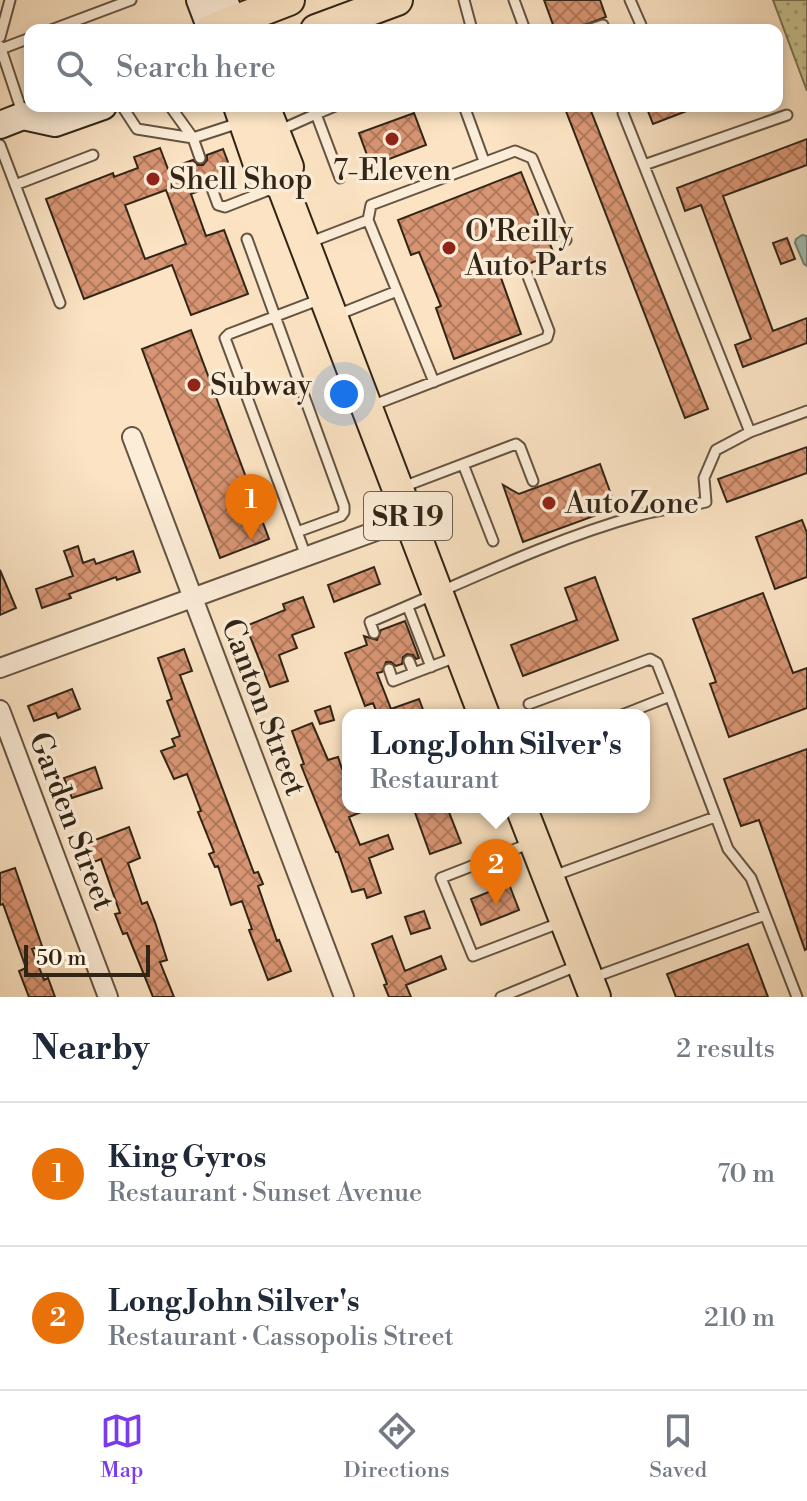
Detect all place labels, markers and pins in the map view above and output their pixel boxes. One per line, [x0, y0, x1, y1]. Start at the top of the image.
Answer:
marker: 7-Eleven [383, 130, 401, 148]
place label: 7-Eleven [333, 152, 451, 190]
place label: Shell Shop [169, 161, 313, 199]
marker: Shell Shop [144, 170, 162, 188]
place label: O'Reilly Auto Parts [464, 213, 607, 285]
marker: O'Reilly Auto Parts [440, 239, 458, 257]
place label: Subway [210, 367, 312, 405]
marker: Subway [185, 376, 203, 394]
pin: 1 [225, 474, 277, 540]
place label: AutoZone [564, 485, 699, 523]
marker: AutoZone [540, 494, 558, 512]
pin: 2 [470, 839, 522, 905]

